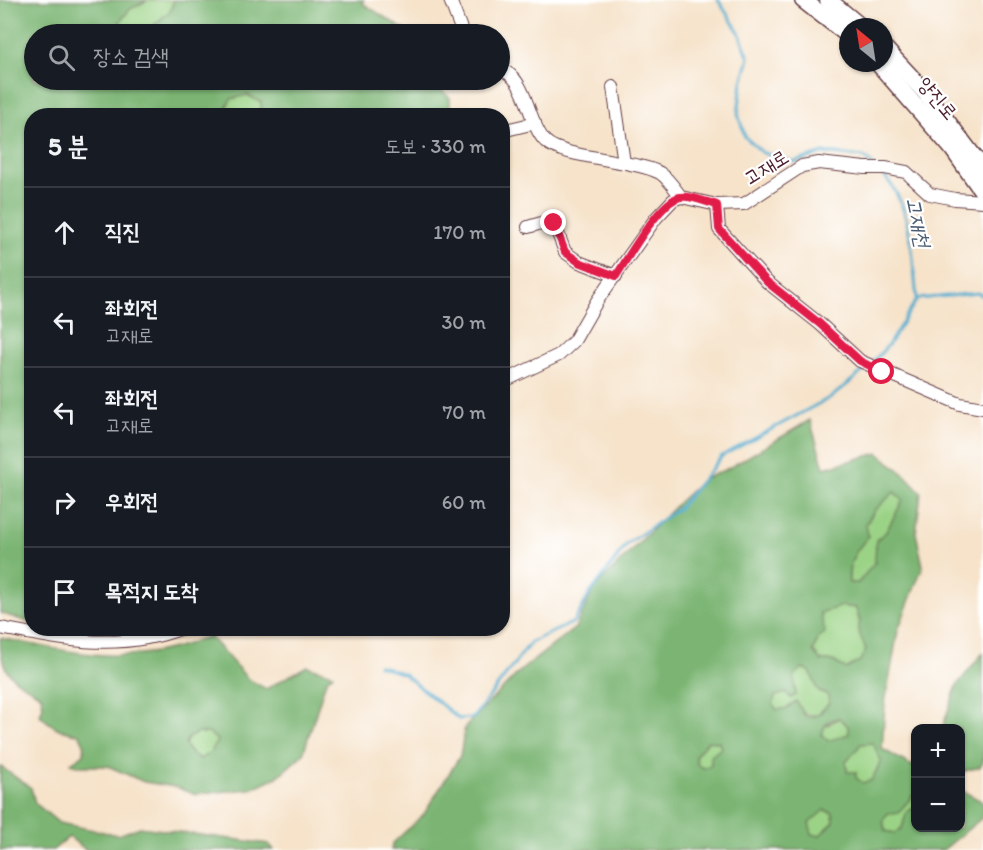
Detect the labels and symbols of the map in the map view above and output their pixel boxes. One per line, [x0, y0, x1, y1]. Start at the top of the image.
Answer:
north arrow [839, 18, 893, 72]
street label: 양진로 [913, 72, 963, 124]
street label: 고재로 [739, 144, 793, 190]
water label: 고재천 [901, 194, 936, 251]
route end [540, 209, 566, 235]
route start [868, 358, 894, 384]

